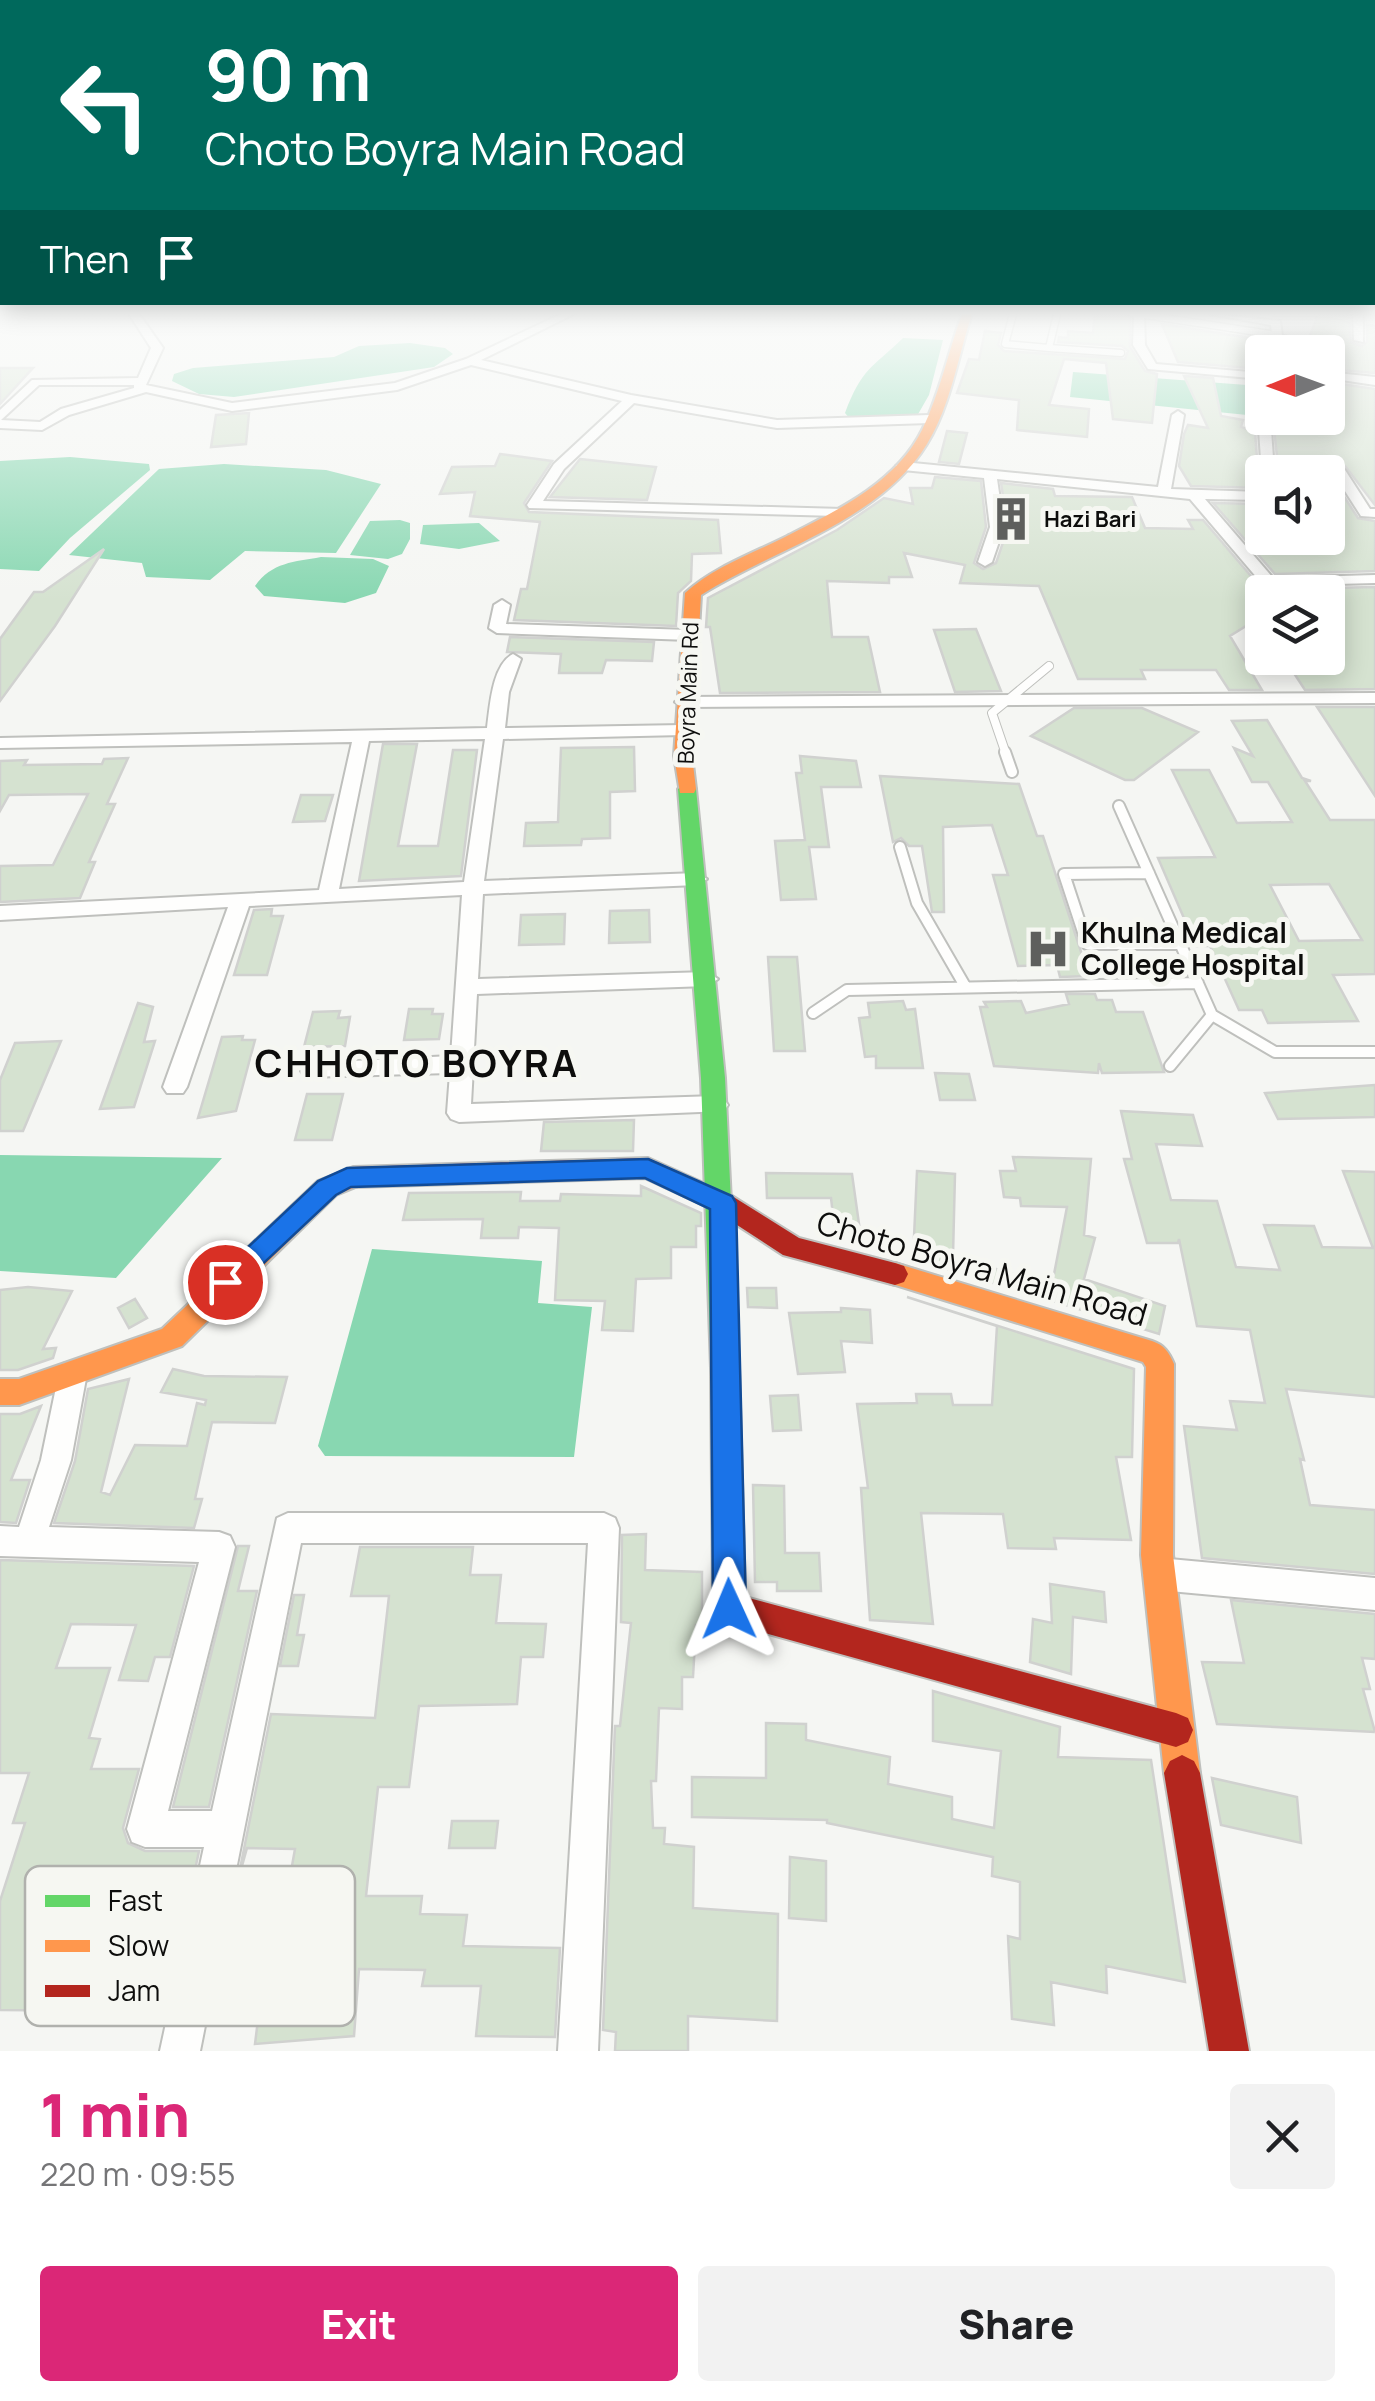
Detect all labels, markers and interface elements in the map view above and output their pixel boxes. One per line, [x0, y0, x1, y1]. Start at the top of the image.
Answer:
text: 90 m [205, 26, 372, 122]
icon: left [40, 40, 170, 170]
text: Choto Boyra Main Road [205, 117, 685, 179]
icon: arrive [149, 230, 204, 285]
text: Then [40, 232, 129, 284]
north arrow [1245, 335, 1345, 435]
map controls [1245, 335, 1345, 675]
button: sound [1245, 455, 1345, 555]
building icon: Hazi Bari [987, 495, 1035, 543]
place label: Hazi Bari [1044, 504, 1136, 534]
button: layers [1245, 575, 1345, 675]
street label: Boyra Main Rd [671, 622, 705, 764]
place label: Khulna Medical College Hospital [1081, 913, 1305, 983]
hospital icon: Khulna Medical College Hospital [1024, 925, 1072, 973]
district label: CHHOTO BOYRA [255, 1036, 579, 1088]
street label: Choto Boyra Main Road [812, 1200, 1153, 1336]
pin [183, 1240, 268, 1325]
icon: arrive [198, 1255, 253, 1310]
position arrow [677, 1557, 781, 1661]
legend [25, 1866, 355, 2026]
text: Fast [108, 1881, 163, 1919]
text: Slow [108, 1926, 169, 1964]
text: Jam [108, 1971, 160, 2009]
text: 1 min [40, 2073, 190, 2155]
button: close [1230, 2084, 1335, 2189]
text: 220 m · 09:55 [40, 2152, 236, 2196]
button: Exit [40, 2266, 678, 2381]
button: Share [698, 2266, 1335, 2381]

